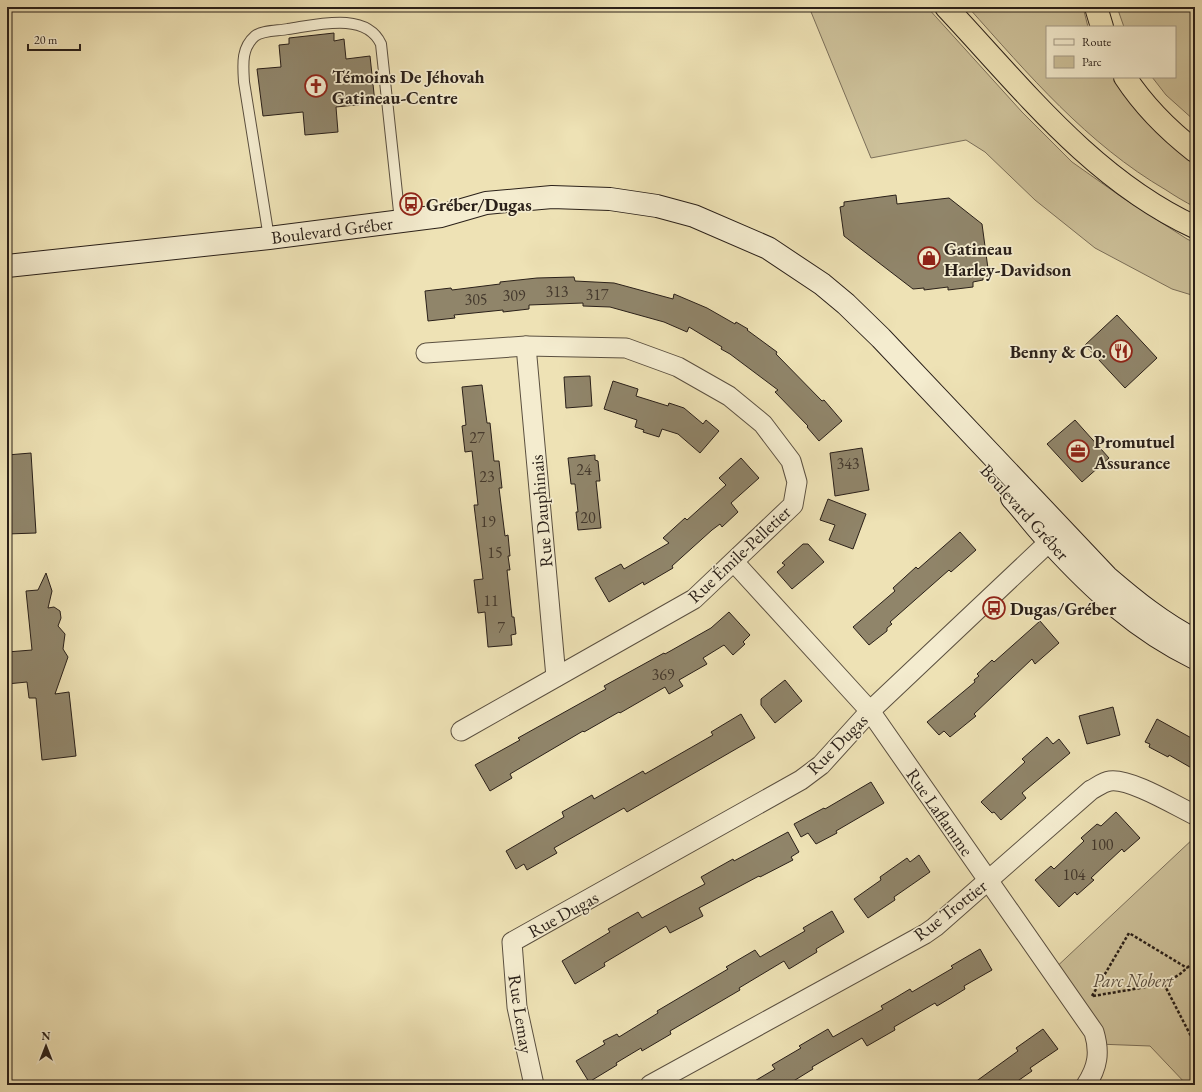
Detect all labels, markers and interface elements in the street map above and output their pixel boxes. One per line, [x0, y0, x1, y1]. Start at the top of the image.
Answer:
scale bar [28, 26, 80, 52]
legend [1046, 26, 1176, 78]
text: 20 m [34, 32, 58, 48]
text: Route [1082, 34, 1112, 50]
text: Parc [1082, 54, 1102, 70]
place label: Témoins De Jéhovah Gatineau-Centre [332, 65, 485, 109]
church icon: Témoins De Jéhovah Gatineau-Centre [303, 73, 329, 99]
bus stop icon: Gréber/Dugas [398, 191, 424, 217]
place label: Gréber/Dugas [426, 193, 532, 216]
street label: Boulevard Gréber [270, 211, 394, 249]
place label: Gatineau Harley-Davidson [944, 237, 1071, 281]
shop icon: Gatineau Harley-Davidson [916, 245, 942, 271]
house number: 313 [545, 281, 569, 302]
house number: 317 [585, 284, 609, 305]
house number: 309 [502, 285, 526, 306]
house number: 305 [464, 289, 488, 310]
restaurant icon: Benny & Co. [1108, 338, 1134, 364]
place label: Benny & Co. [1010, 340, 1106, 363]
house number: 27 [469, 427, 485, 448]
place label: Promutuel Assurance [1093, 430, 1175, 474]
office icon: Promutuel Assurance [1065, 438, 1091, 464]
house number: 343 [836, 453, 860, 474]
street label: Rue Dauphinais [525, 454, 557, 568]
house number: 24 [576, 459, 592, 480]
street label: Boulevard Gréber [976, 459, 1074, 565]
house number: 23 [479, 466, 495, 487]
street label: Rue Émile-Pelletier [683, 500, 795, 608]
house number: 20 [580, 507, 596, 528]
house number: 19 [480, 511, 496, 532]
house number: 15 [487, 542, 503, 563]
house number: 11 [483, 590, 499, 611]
bus stop icon: Dugas/Gréber [981, 595, 1007, 621]
place label: Dugas/Gréber [1010, 597, 1117, 620]
house number: 7 [497, 617, 505, 638]
house number: 369 [651, 664, 675, 685]
street label: Rue Dugas [802, 709, 872, 779]
street label: Rue Laflamme [901, 764, 979, 860]
house number: 100 [1090, 834, 1114, 855]
house number: 104 [1062, 864, 1086, 885]
street label: Rue Trottier [909, 874, 991, 946]
street label: Rue Dugas [524, 885, 602, 943]
park label: Parc Nobert [1093, 969, 1174, 992]
street label: Rue Lemay [503, 973, 539, 1055]
north arrow [26, 1026, 66, 1066]
text: N [42, 1029, 51, 1043]

